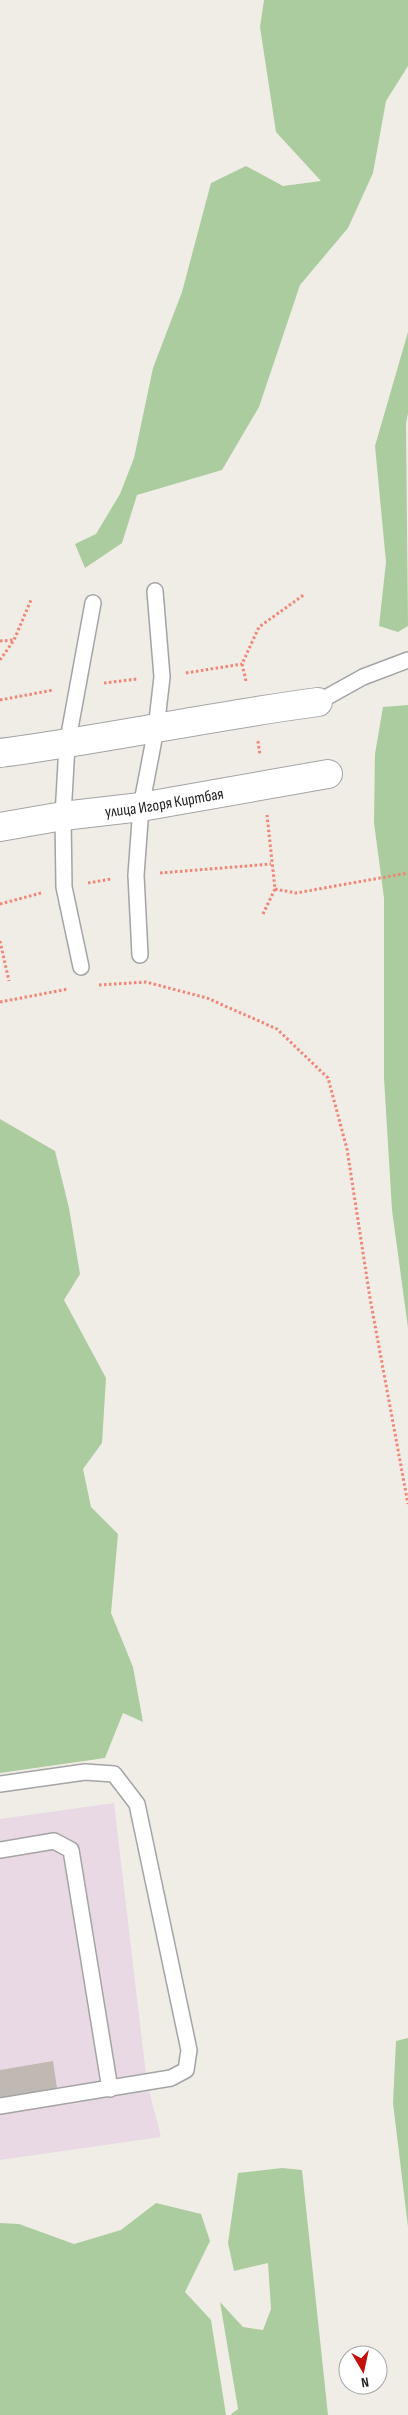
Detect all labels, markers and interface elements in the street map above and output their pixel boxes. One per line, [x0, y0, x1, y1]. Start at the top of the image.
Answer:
street label: улица Игоря Киртбая [104, 785, 225, 822]
north arrow [338, 2345, 388, 2395]
text: N [360, 2373, 370, 2391]

